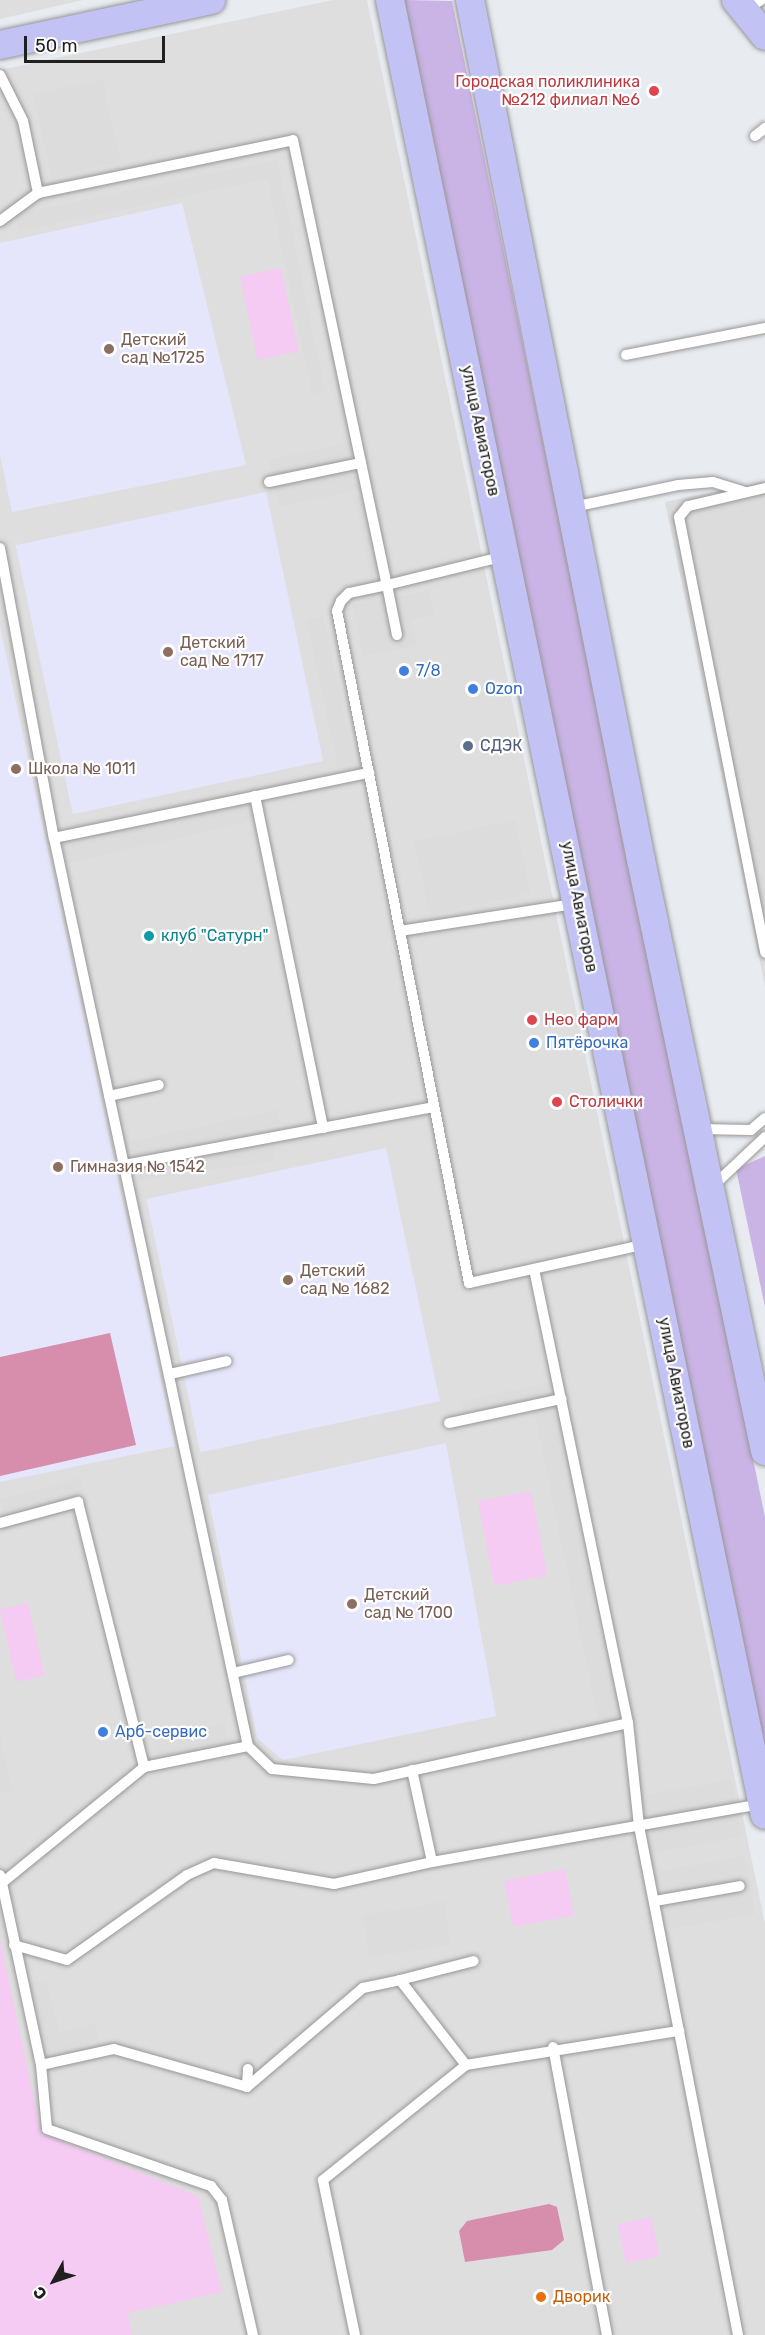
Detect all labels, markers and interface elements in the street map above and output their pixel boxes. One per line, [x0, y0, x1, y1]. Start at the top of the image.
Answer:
scale bar [27, 24, 168, 62]
text: 50 m [35, 35, 78, 57]
place label: Городская поликлиника №212 филиал №6 [455, 72, 640, 110]
marker: Городская поликлиника №212 филиал №6 [645, 82, 663, 100]
place label: Детский сад №1725 [121, 330, 205, 368]
marker: Детский сад №1725 [102, 342, 116, 356]
street label: улица Авиаторов [457, 364, 503, 498]
place label: Детский сад № 1717 [180, 633, 264, 671]
marker: Детский сад № 1717 [161, 645, 175, 659]
place label: 7/8 [416, 661, 441, 681]
marker: 7/8 [397, 664, 411, 678]
place label: Ozon [485, 679, 523, 699]
marker: Ozon [466, 682, 480, 696]
place label: СДЭК [480, 736, 522, 756]
marker: СДЭК [461, 739, 475, 753]
place label: Школа № 1011 [28, 759, 136, 779]
marker: Школа № 1011 [9, 762, 23, 776]
street label: улица Авиаторов [557, 840, 601, 974]
place label: клуб "Сатурн" [161, 926, 268, 946]
marker: клуб "Сатурн" [142, 929, 156, 943]
place label: Нео фарм [544, 1010, 618, 1030]
marker: Нео фарм [525, 1013, 539, 1027]
place label: Пятёрочка [546, 1033, 628, 1053]
marker: Пятёрочка [527, 1036, 541, 1050]
place label: Столички [569, 1092, 643, 1112]
marker: Столички [550, 1095, 564, 1109]
place label: Гимназия № 1542 [70, 1157, 205, 1177]
marker: Гимназия № 1542 [51, 1160, 65, 1174]
place label: Детский сад № 1682 [300, 1261, 390, 1299]
marker: Детский сад № 1682 [281, 1273, 295, 1287]
street label: улица Авиаторов [654, 1316, 698, 1450]
place label: Детский сад № 1700 [364, 1585, 453, 1623]
marker: Детский сад № 1700 [345, 1597, 359, 1611]
place label: Арб-сервис [115, 1722, 207, 1742]
marker: Арб-сервис [96, 1725, 110, 1739]
north arrow [24, 2251, 84, 2311]
text: С [29, 2282, 51, 2303]
place label: Дворик [553, 2287, 610, 2307]
marker: Дворик [534, 2290, 548, 2304]

